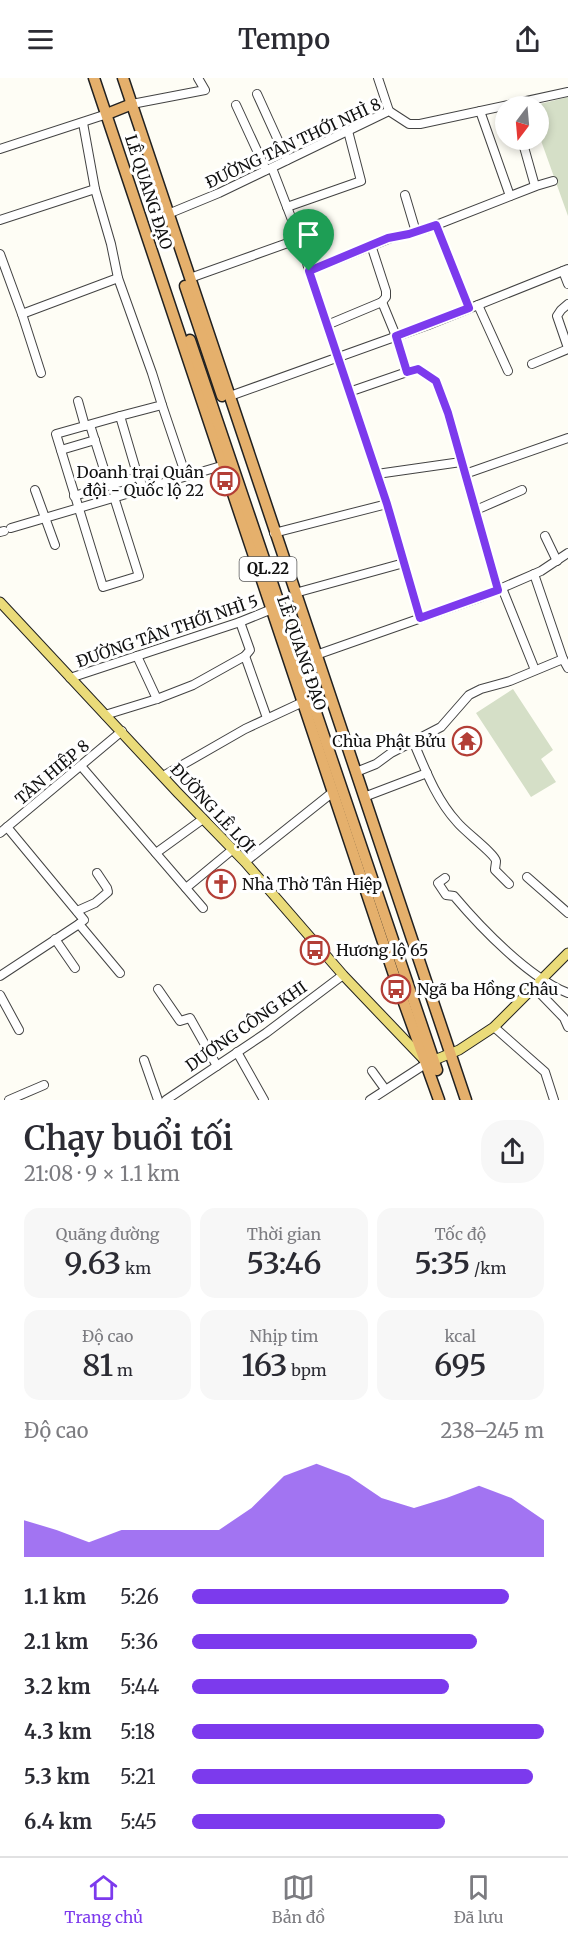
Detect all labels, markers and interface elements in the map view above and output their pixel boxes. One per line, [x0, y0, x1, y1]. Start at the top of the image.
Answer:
text: Tempo [238, 22, 330, 56]
icon: menu [24, 23, 57, 56]
icon: share [511, 23, 544, 56]
street label: ĐƯỜNG TÂN THỚI NHÌ 8 [202, 94, 384, 192]
north arrow [495, 96, 549, 150]
map controls [495, 96, 549, 150]
street label: LÊ QUANG ĐẠO [121, 132, 177, 252]
pin [283, 209, 334, 271]
icon: arrive [292, 218, 325, 251]
place label: Doanh trại Quân đội - Quốc lộ 22 [77, 462, 204, 500]
bus stop icon: Doanh trại Quân đội - Quốc lộ 22 [209, 465, 241, 497]
road number: QL.22 [240, 557, 296, 581]
street label: ĐƯỜNG TÂN THỚI NHÌ 5 [73, 590, 261, 672]
street label: LÊ QUANG ĐẠO [273, 593, 331, 713]
temple icon: Chùa Phật Bửu [451, 725, 483, 757]
place label: Chùa Phật Bửu [332, 731, 446, 751]
street label: TÂN HIỆP 8 [11, 735, 93, 809]
street label: ĐƯỜNG LÊ LỢI [167, 759, 259, 857]
church icon: Nhà Thờ Tân Hiệp [205, 868, 237, 900]
place label: Nhà Thờ Tân Hiệp [242, 874, 382, 894]
bus stop icon: Hương lộ 65 [299, 934, 331, 966]
place label: Hương lộ 65 [336, 940, 428, 960]
bus stop icon: Ngã ba Hồng Châu [380, 973, 412, 1005]
street label: DƯƠNG CÔNG KHI [182, 977, 310, 1075]
place label: Ngã ba Hồng Châu [417, 979, 558, 999]
text: Chạy buổi tối [24, 1118, 233, 1159]
button: share [481, 1120, 544, 1183]
text: 21:08 · 9 × 1.1 km [24, 1161, 180, 1186]
text: Quãng đường [56, 1224, 160, 1244]
text: Thời gian [247, 1224, 321, 1244]
text: Tốc độ [435, 1224, 486, 1244]
text: 9.63 [64, 1244, 121, 1282]
text: 53:46 [247, 1244, 321, 1282]
text: 5:35 [414, 1244, 470, 1282]
text: km [121, 1258, 151, 1278]
text: /km [470, 1258, 506, 1278]
text: Độ cao [82, 1326, 133, 1346]
text: Nhịp tim [250, 1326, 318, 1346]
text: kcal [445, 1326, 476, 1346]
text: 81 [82, 1346, 113, 1384]
text: 163 [241, 1346, 288, 1384]
text: 695 [434, 1346, 487, 1384]
text: m [113, 1360, 133, 1380]
text: bpm [288, 1360, 327, 1380]
text: Độ cao [24, 1418, 88, 1443]
text: 238–245 m [440, 1418, 544, 1443]
text: 1.1 km [24, 1584, 86, 1609]
text: 5:26 [120, 1584, 159, 1609]
text: 2.1 km [24, 1629, 88, 1654]
text: 5:36 [120, 1629, 158, 1654]
text: 3.2 km [24, 1674, 91, 1699]
text: 5:44 [120, 1674, 159, 1699]
text: 4.3 km [24, 1719, 92, 1744]
text: 5:18 [120, 1719, 155, 1744]
text: 5.3 km [24, 1764, 90, 1789]
text: 5:21 [120, 1764, 156, 1789]
text: 6.4 km [24, 1809, 92, 1834]
text: 5:45 [120, 1809, 157, 1834]
tab: Trang chủ [64, 1871, 143, 1927]
tab: Bản đồ [272, 1871, 325, 1927]
tab: Đã lưu [454, 1871, 504, 1927]

